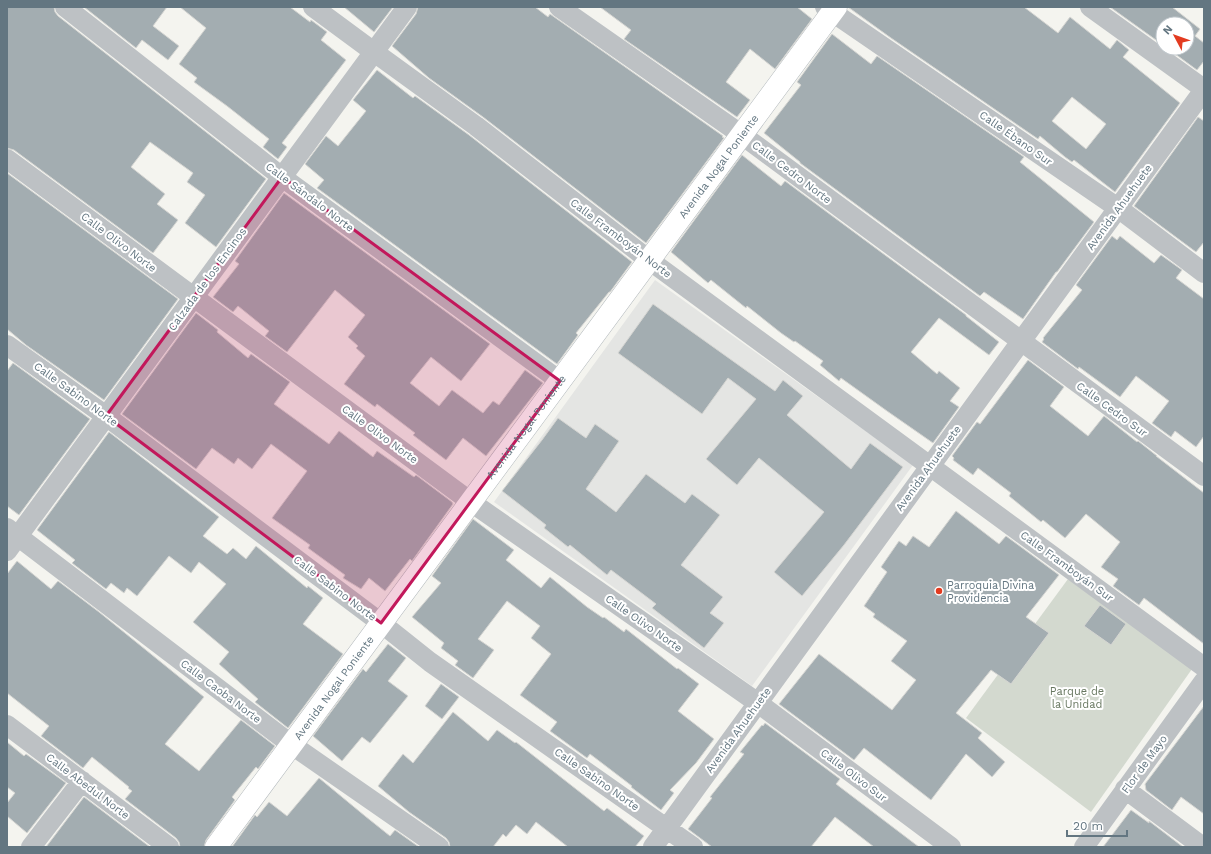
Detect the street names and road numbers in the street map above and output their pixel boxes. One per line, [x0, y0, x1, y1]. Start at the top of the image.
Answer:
street label: Calle Ébano Sur [977, 108, 1056, 169]
street label: Avenida Nogal Poniente [676, 112, 761, 221]
street label: Calle Cedro Norte [750, 138, 834, 206]
street label: Calle Sándalo Norte [263, 160, 356, 235]
street label: Avenida Ahuehuete [1084, 162, 1155, 253]
street label: Calle Framboyán Norte [568, 196, 674, 281]
street label: Calle Olivo Norte [78, 210, 159, 275]
street label: Calzada de los Encinos [166, 225, 249, 333]
street label: Calle Sabino Norte [31, 360, 120, 429]
street label: Avenida Nogal Poniente [484, 373, 569, 482]
street label: Calle Cedro Sur [1074, 379, 1150, 440]
street label: Calle Olivo Norte [339, 402, 420, 466]
street label: Avenida Ahuehuete [893, 423, 964, 514]
street label: Calle Framboyán Sur [1018, 528, 1116, 605]
street label: Calle Sabino Norte [291, 553, 379, 624]
street label: Calle Olivo Norte [603, 592, 685, 655]
street label: Avenida Nogal Poniente [291, 633, 377, 743]
street label: Calle Caoba Norte [178, 657, 263, 726]
street label: Avenida Ahuehuete [703, 685, 774, 776]
street label: Flor de Mayo [1119, 732, 1170, 796]
street label: Calle Sabino Norte [552, 745, 642, 814]
street label: Calle Olivo Sur [818, 746, 890, 805]
street label: Calle Abedul Norte [44, 751, 132, 822]

